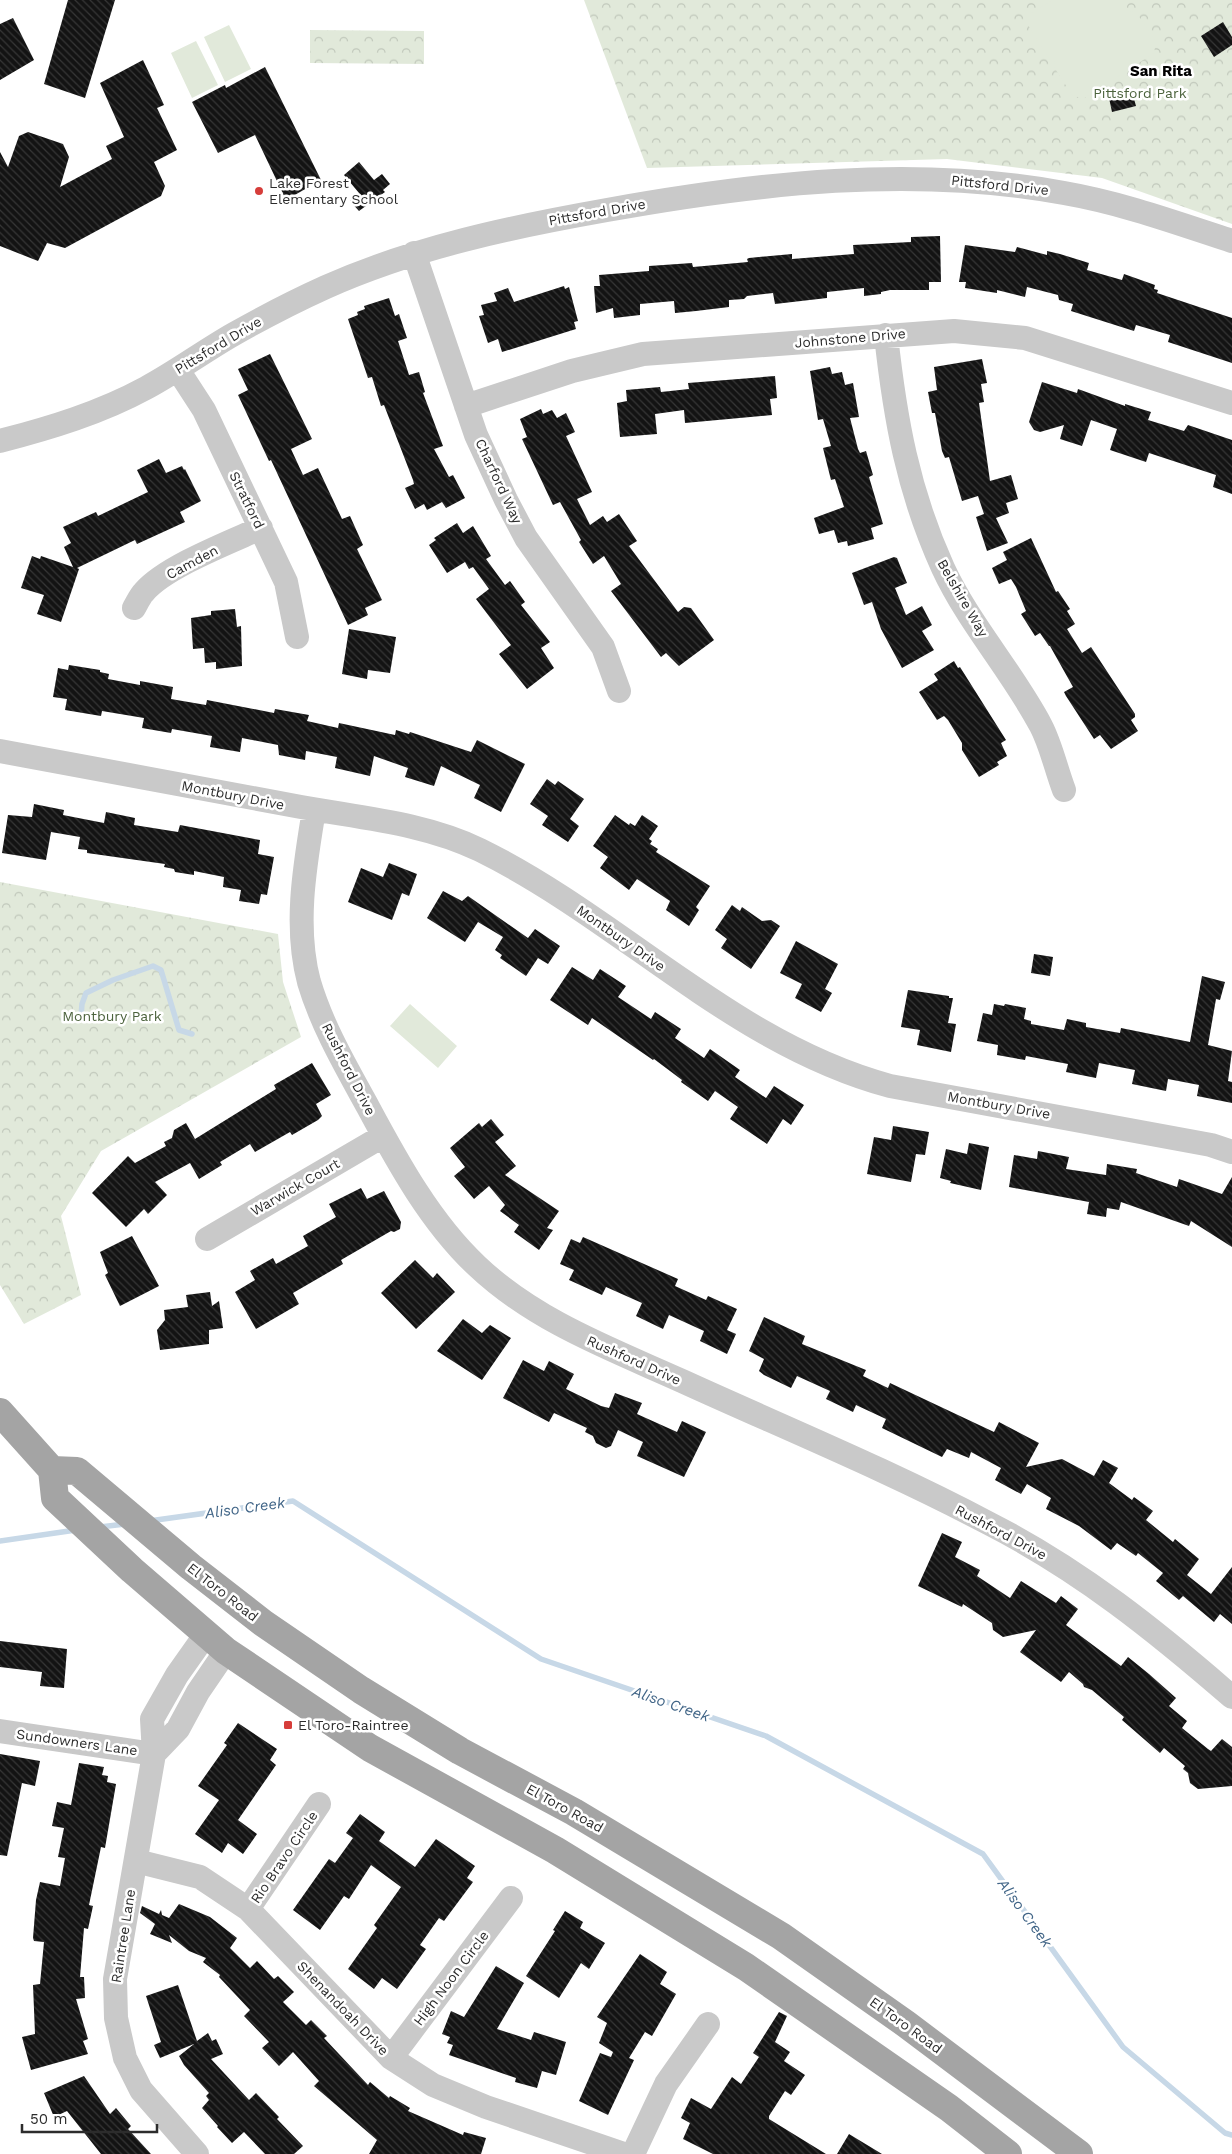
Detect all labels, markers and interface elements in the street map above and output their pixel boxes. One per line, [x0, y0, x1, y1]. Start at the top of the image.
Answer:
district label: San Rita [1130, 62, 1192, 80]
park label: Pittsford Park [1093, 85, 1187, 101]
street label: Pittsford Drive [950, 172, 1050, 198]
place label: Lake Forest Elementary School [269, 175, 399, 207]
marker: Lake Forest Elementary School [253, 185, 265, 197]
street label: Pittsford Drive [547, 196, 647, 228]
street label: Pittsford Drive [172, 313, 264, 377]
street label: Johnstone Drive [794, 325, 906, 351]
street label: Charford Way [472, 436, 526, 527]
street label: Stratford [226, 469, 268, 531]
street label: Camden [163, 542, 221, 582]
street label: Belshire Way [934, 556, 992, 640]
street label: Montbury Drive [180, 777, 286, 813]
street label: Montbury Drive [574, 902, 668, 974]
park label: Montbury Park [62, 1008, 162, 1024]
street label: Rushford Drive [319, 1020, 379, 1118]
street label: Montbury Drive [946, 1088, 1052, 1122]
street label: Warwick Court [248, 1155, 342, 1219]
street label: Rushford Drive [584, 1332, 684, 1388]
water label: Aliso Creek [203, 1493, 287, 1523]
street label: Rushford Drive [953, 1501, 1049, 1563]
street label: El Toro Road [184, 1559, 262, 1625]
water label: Aliso Creek [629, 1682, 713, 1726]
place label: El Toro-Raintree [298, 1717, 409, 1733]
marker: El Toro-Raintree [282, 1719, 294, 1731]
street label: Sundowners Lane [15, 1726, 139, 1758]
street label: El Toro Road [524, 1780, 606, 1836]
street label: Rio Bravo Circle [247, 1808, 321, 1906]
water label: Aliso Creek [993, 1874, 1056, 1952]
street label: Raintree Lane [108, 1888, 138, 1984]
street label: High Noon Circle [410, 1928, 492, 2028]
street label: Shenandoah Drive [294, 1958, 392, 2058]
street label: El Toro Road [867, 1993, 945, 2057]
scale bar [22, 2102, 158, 2134]
text: 50 m [30, 2110, 67, 2128]

